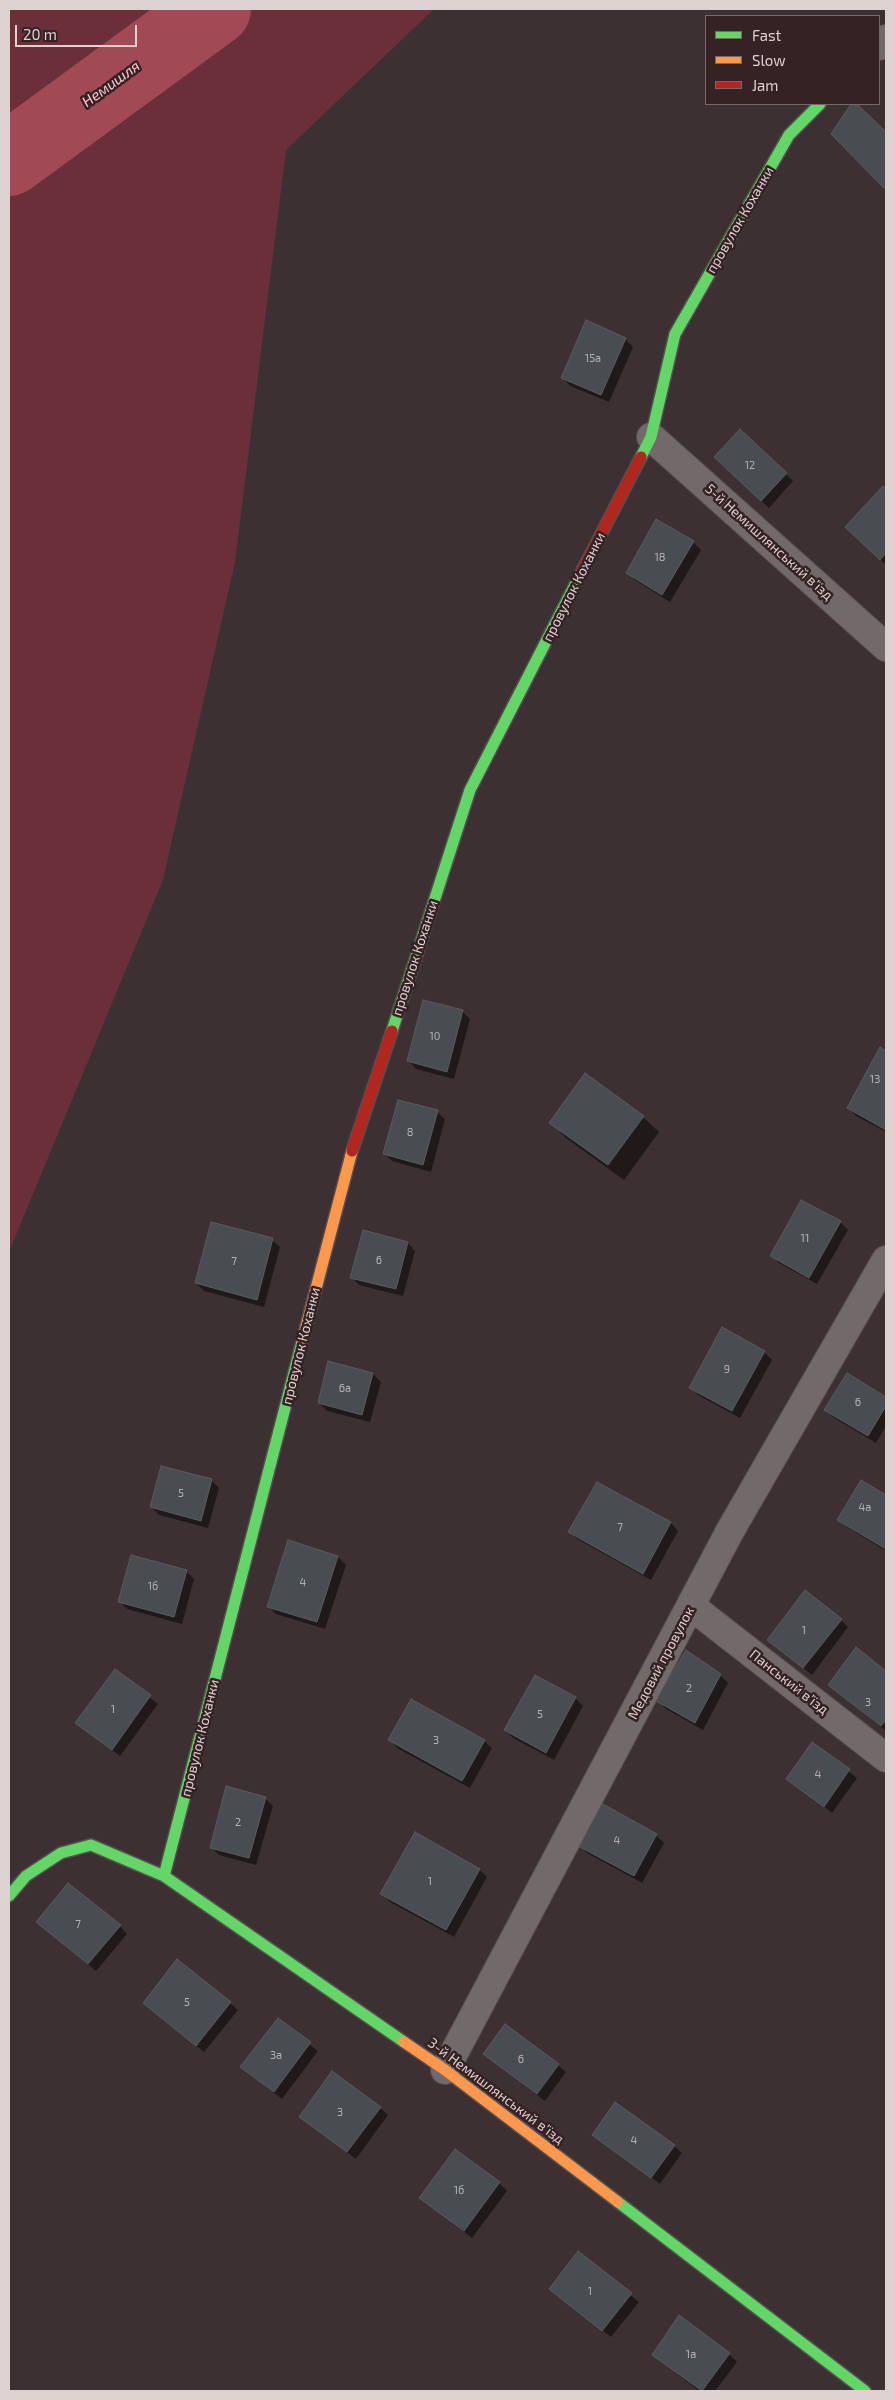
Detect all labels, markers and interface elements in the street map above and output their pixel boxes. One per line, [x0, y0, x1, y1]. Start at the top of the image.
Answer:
scale bar [18, 15, 140, 47]
legend [705, 15, 880, 105]
text: 20 m [23, 25, 57, 43]
text: Fast [752, 26, 781, 44]
text: Slow [752, 51, 786, 69]
water label: Немишля [79, 57, 143, 111]
text: Jam [752, 76, 778, 94]
street label: провулок Коханки [703, 164, 777, 276]
house number: 15а [585, 351, 601, 365]
house number: 12 [745, 458, 755, 472]
street label: 5-й Немишлянський в’їзд [702, 480, 836, 604]
street label: провулок Коханки [539, 529, 609, 645]
house number: 18 [654, 550, 666, 564]
street label: провулок Коханки [388, 898, 442, 1018]
house number: 10 [429, 1029, 441, 1043]
house number: 13 [870, 1072, 880, 1086]
house number: 8 [407, 1125, 413, 1139]
house number: 11 [801, 1231, 809, 1245]
house number: 6 [376, 1253, 382, 1267]
house number: 7 [231, 1254, 237, 1268]
street label: провулок Коханки [278, 1286, 324, 1406]
house number: 9 [724, 1362, 730, 1376]
house number: 6а [339, 1381, 351, 1395]
house number: 6 [855, 1395, 861, 1409]
house number: 5 [178, 1486, 184, 1500]
house number: 4а [859, 1500, 871, 1514]
house number: 7 [617, 1520, 623, 1534]
house number: 4 [300, 1575, 306, 1589]
house number: 1б [148, 1579, 158, 1593]
street label: Медовий провулок [624, 1604, 698, 1722]
house number: 1 [802, 1623, 806, 1637]
street label: Панський в’їзд [746, 1646, 832, 1718]
street label: провулок Коханки [177, 1678, 223, 1798]
house number: 2 [686, 1681, 692, 1695]
house number: 3 [865, 1695, 871, 1709]
house number: 1 [111, 1702, 115, 1716]
house number: 5 [537, 1707, 543, 1721]
house number: 3 [433, 1733, 439, 1747]
house number: 4 [815, 1767, 821, 1781]
house number: 2 [235, 1815, 241, 1829]
house number: 4 [614, 1833, 620, 1847]
house number: 1 [428, 1874, 432, 1888]
house number: 7 [75, 1917, 81, 1931]
house number: 5 [184, 1995, 190, 2009]
street label: 3-й Немишлянський в’їзд [425, 2034, 567, 2148]
house number: 3а [270, 2048, 282, 2062]
house number: 6 [518, 2052, 524, 2066]
house number: 3 [337, 2105, 343, 2119]
house number: 4 [631, 2133, 637, 2147]
house number: 1б [454, 2183, 464, 2197]
house number: 1 [588, 2284, 592, 2298]
house number: 1а [686, 2347, 696, 2361]

